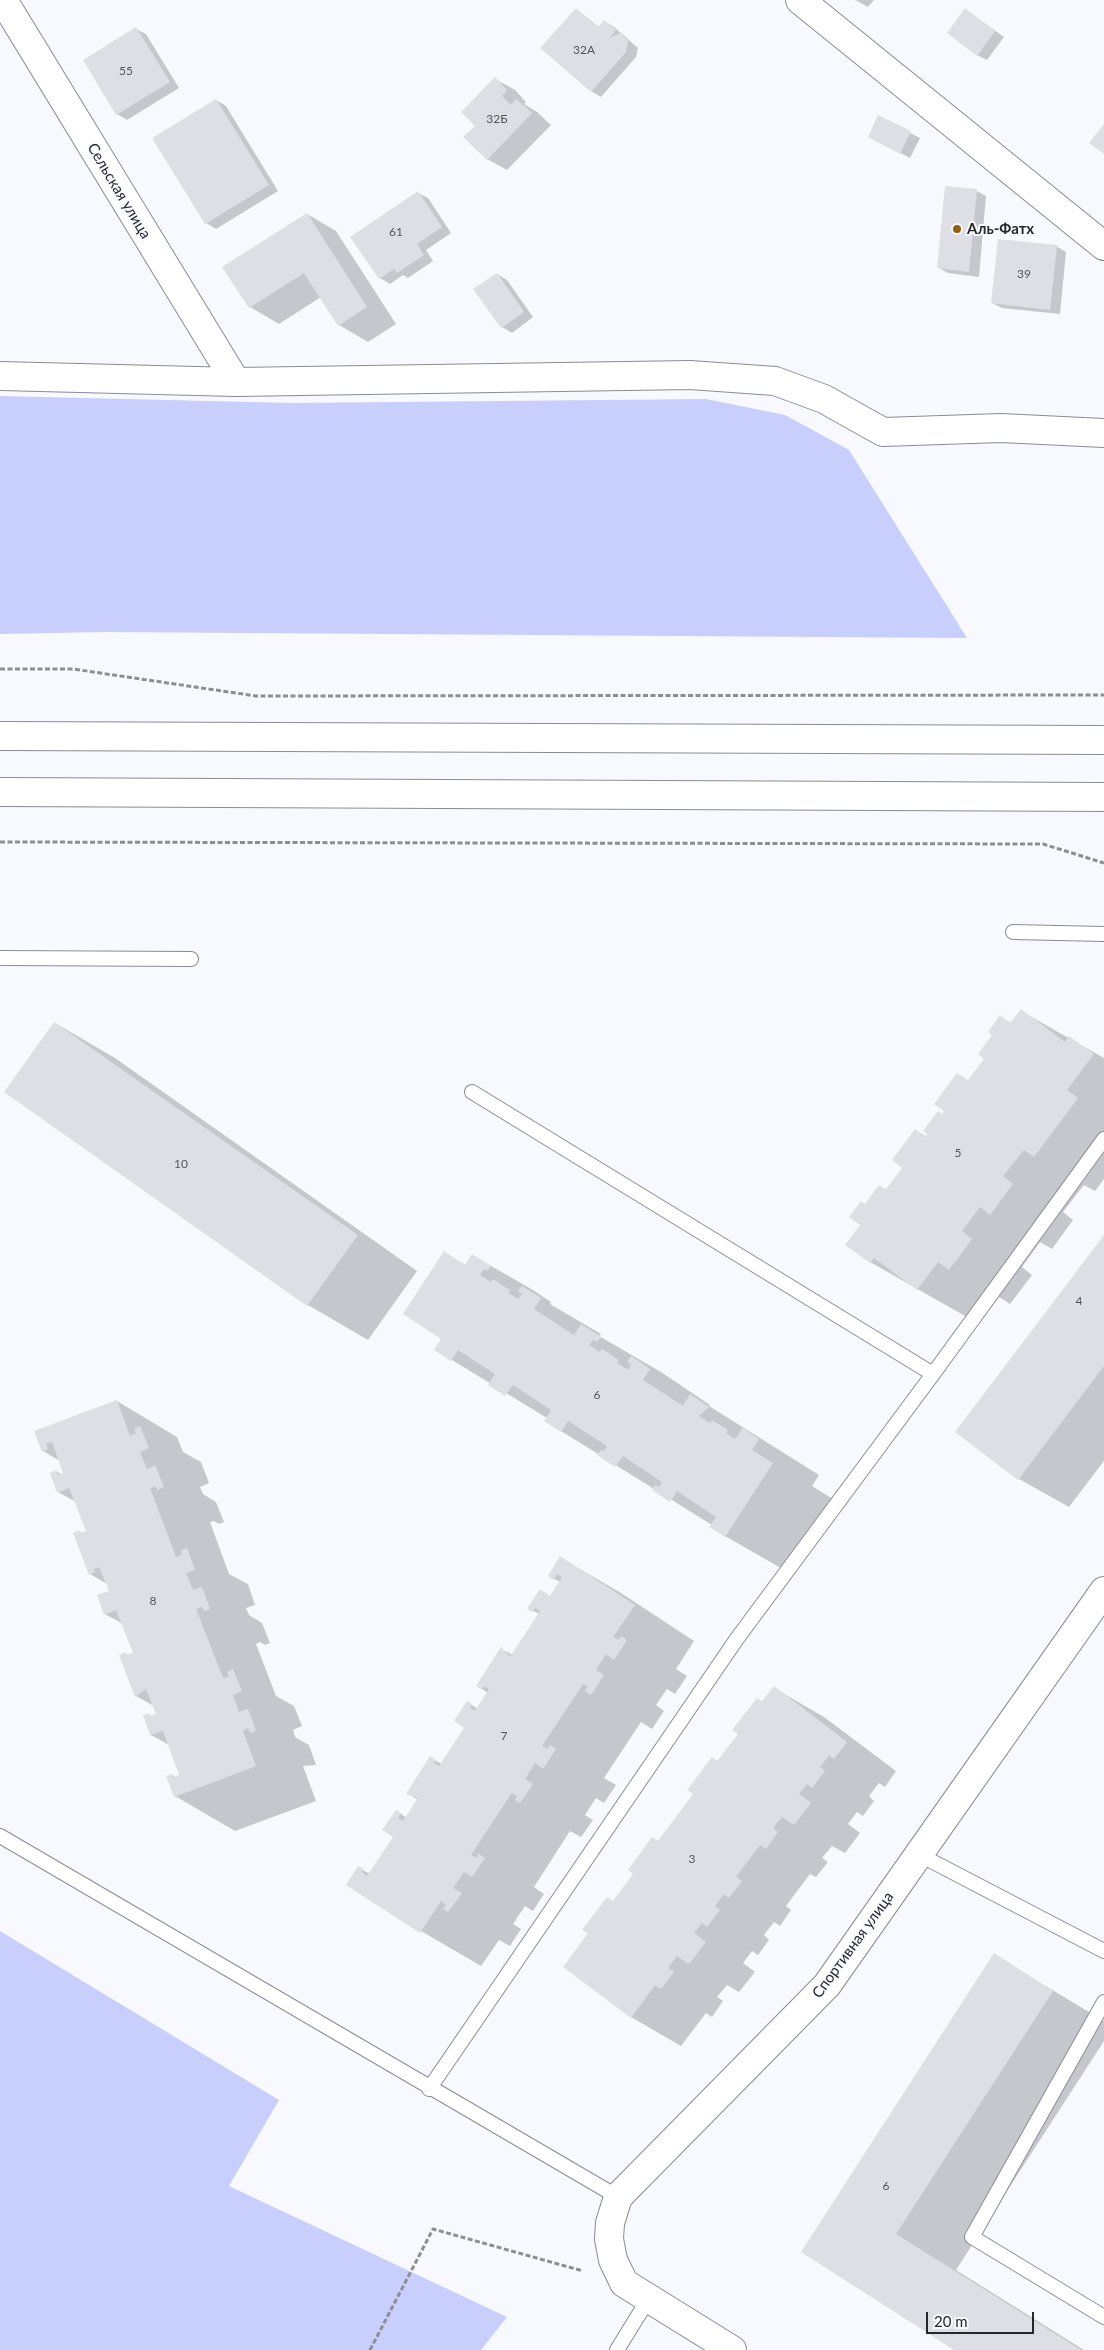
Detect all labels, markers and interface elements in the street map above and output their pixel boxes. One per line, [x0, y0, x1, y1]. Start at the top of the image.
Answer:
house number: 32А [573, 43, 595, 57]
house number: 55 [119, 64, 133, 78]
house number: 32Б [486, 112, 508, 126]
street label: Сельская улица [83, 140, 155, 242]
place label: Аль-Фатх [967, 220, 1034, 238]
marker: Аль-Фатх [951, 223, 963, 235]
house number: 61 [389, 225, 403, 239]
house number: 39 [1017, 267, 1031, 281]
house number: 5 [955, 1146, 961, 1160]
house number: 10 [174, 1157, 188, 1171]
house number: 4 [1076, 1294, 1082, 1308]
house number: 6 [594, 1388, 600, 1402]
house number: 8 [150, 1594, 156, 1608]
house number: 7 [501, 1729, 507, 1743]
house number: 3 [689, 1852, 695, 1866]
street label: Спортивная улица [808, 1888, 898, 2002]
house number: 6 [883, 2179, 889, 2193]
scale bar [929, 2302, 1036, 2334]
text: 20 m [934, 2312, 968, 2330]

